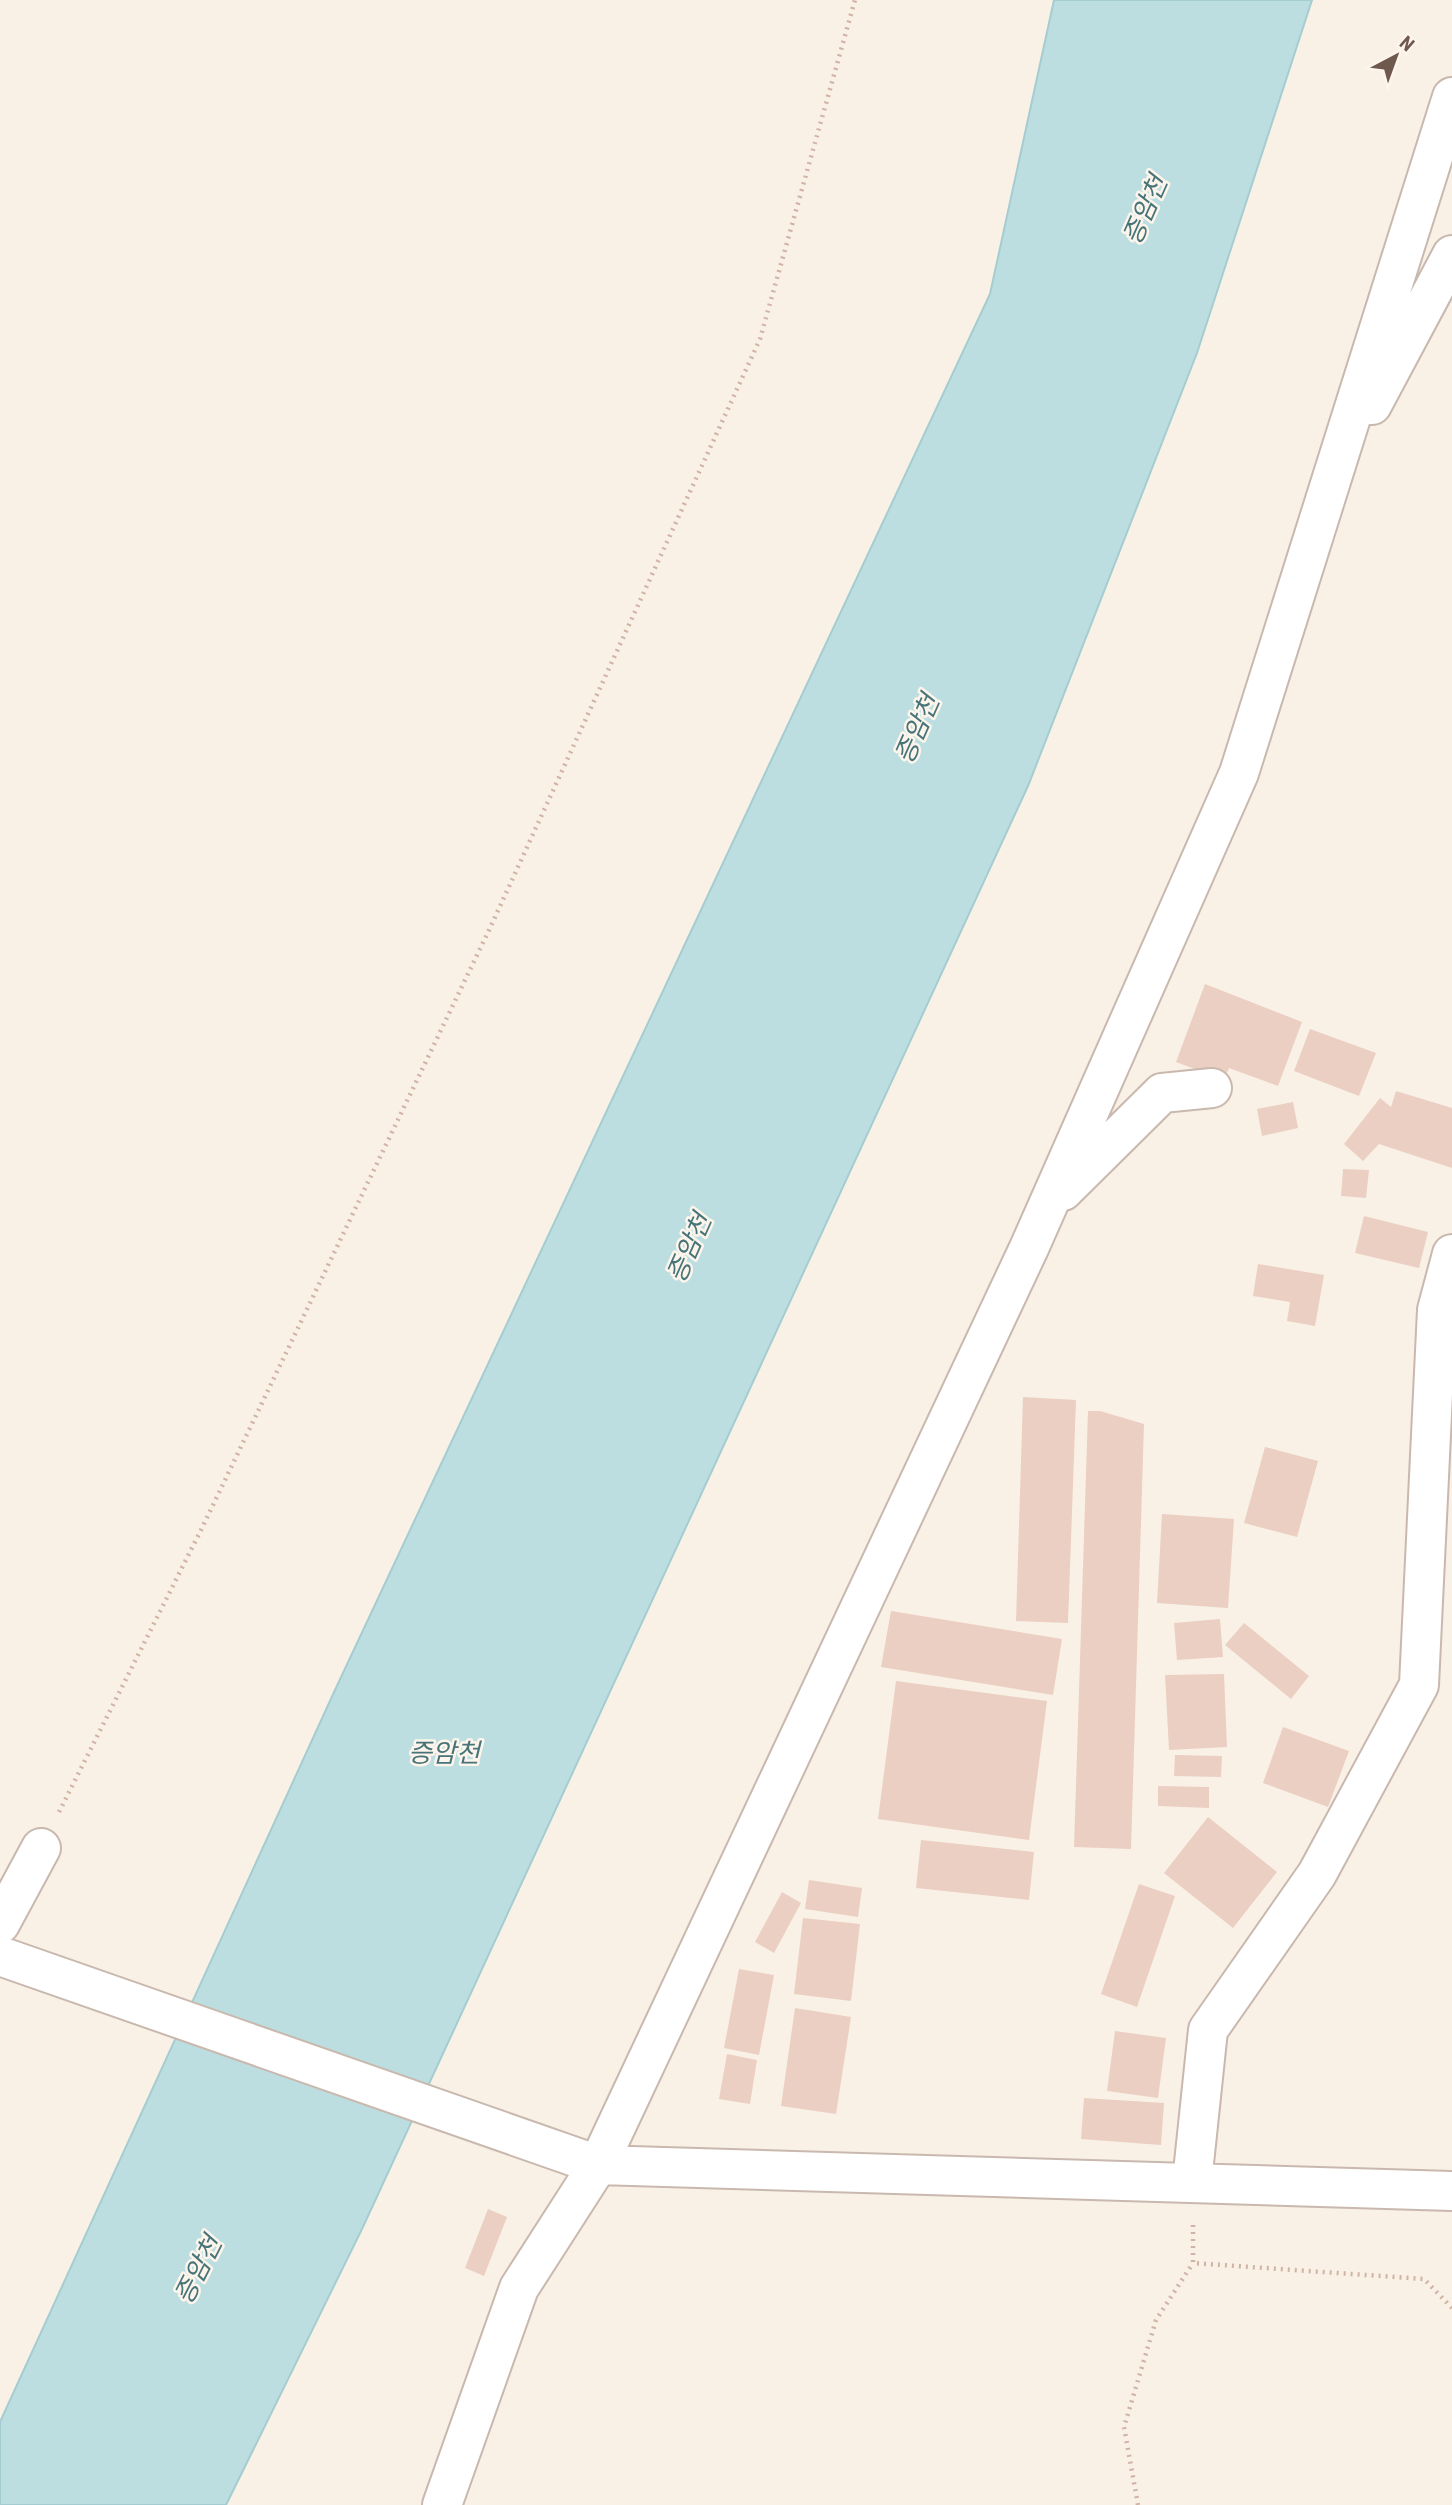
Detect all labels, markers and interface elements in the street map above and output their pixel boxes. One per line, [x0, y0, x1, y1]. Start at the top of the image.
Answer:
north arrow [1361, 21, 1431, 91]
text: N [1395, 31, 1419, 56]
water label: 증암천 [1117, 168, 1175, 249]
water label: 증암천 [889, 687, 947, 768]
water label: 증암천 [661, 1206, 719, 1287]
water label: 증암천 [408, 1738, 483, 1768]
water label: 증암천 [168, 2228, 229, 2309]

